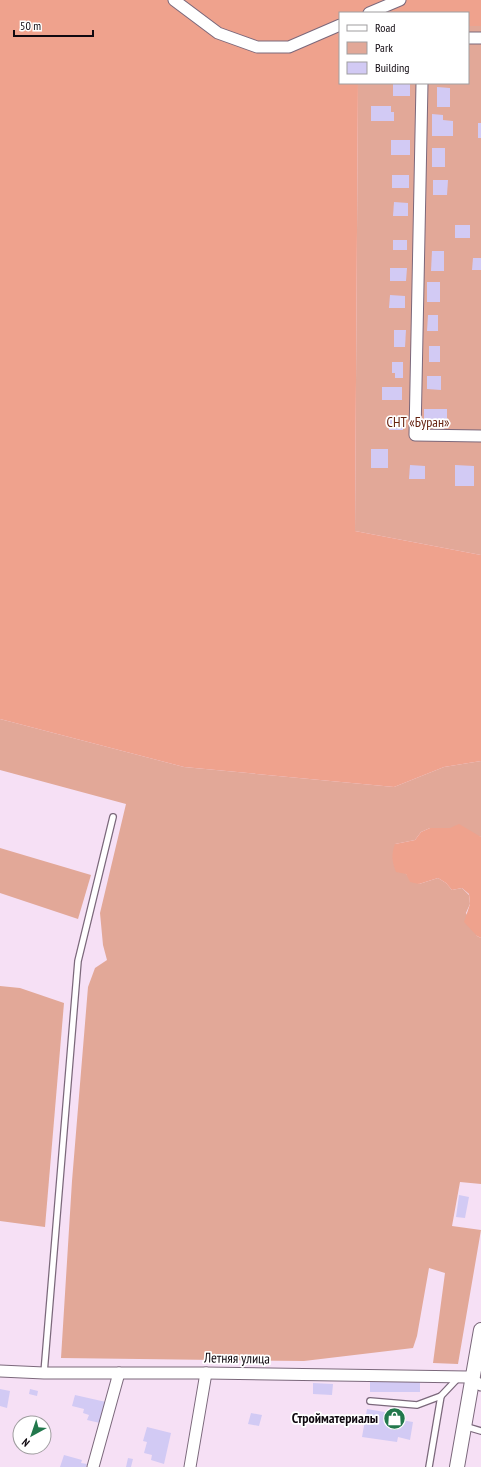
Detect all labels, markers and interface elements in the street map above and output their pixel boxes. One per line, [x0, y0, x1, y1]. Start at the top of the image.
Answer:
scale bar [14, 12, 93, 38]
legend [339, 12, 469, 84]
text: 50 m [20, 18, 41, 33]
text: Road [375, 20, 395, 35]
text: Park [375, 40, 393, 55]
text: Building [375, 60, 410, 75]
park label: СНТ «Буран» [387, 413, 449, 431]
street label: Летняя улица [203, 1348, 270, 1368]
shop icon: Стройматериалы [381, 1405, 407, 1431]
place label: Стройматериалы [292, 1409, 378, 1427]
north arrow [12, 1415, 52, 1455]
text: N [19, 1435, 32, 1450]

